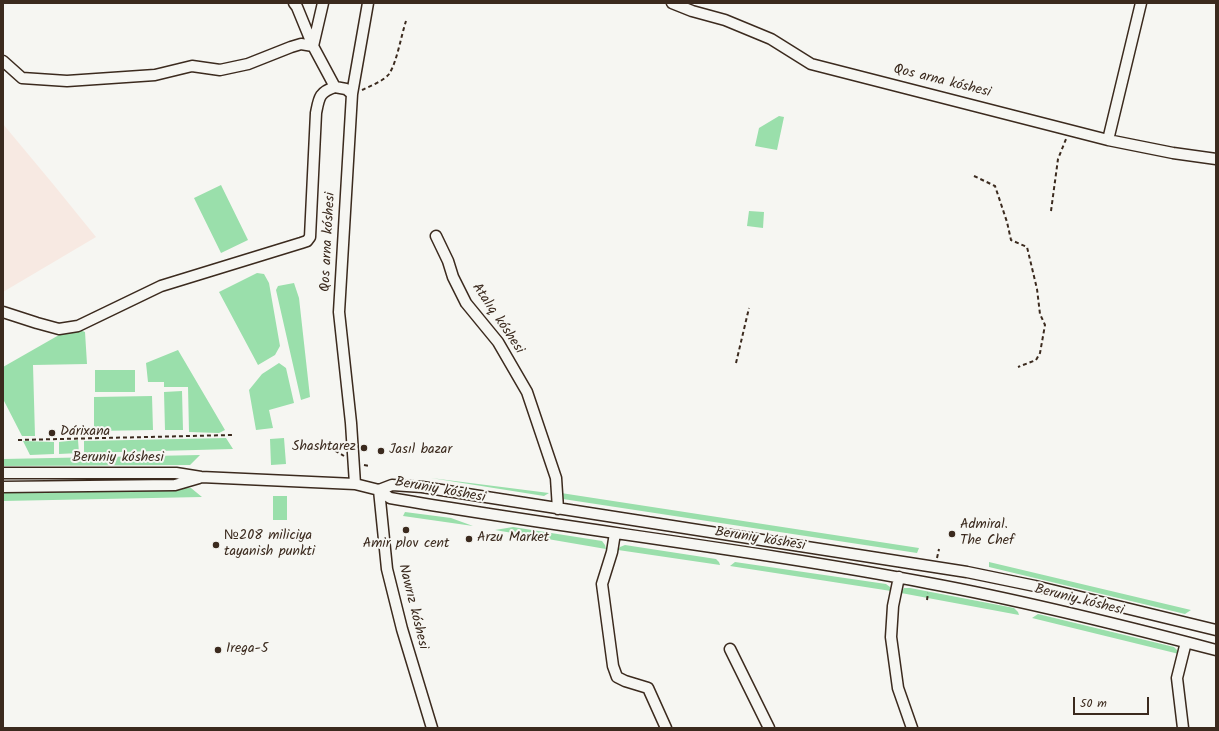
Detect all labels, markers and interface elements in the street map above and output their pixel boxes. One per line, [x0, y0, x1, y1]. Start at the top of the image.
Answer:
street label: Qos arna kóshesi [892, 62, 992, 102]
street label: Qos arna kóshesi [318, 192, 340, 292]
street label: Atalıq kóshesi [467, 280, 527, 358]
place label: Dárixana [60, 425, 110, 441]
marker: Dárixana [47, 428, 57, 438]
place label: Shashtarez [292, 440, 356, 456]
marker: Shashtarez [359, 443, 369, 453]
place label: Jasıl bazar [389, 443, 452, 459]
marker: Jasıl bazar [376, 446, 386, 456]
street label: Beruniy kóshesi [72, 451, 164, 467]
street label: Beruniy kóshesi [393, 475, 487, 507]
place label: Admiral. The Chef [960, 518, 1014, 550]
marker: Amir plov cent [401, 525, 411, 535]
street label: Beruniy kóshesi [713, 525, 807, 555]
place label: №208 miliciya tayanish punkti [224, 529, 315, 562]
marker: Admiral. The Chef [947, 529, 957, 539]
place label: Arzu Market [477, 531, 549, 547]
marker: Arzu Market [464, 534, 474, 544]
place label: Amir plov cent [363, 537, 449, 553]
marker: №208 miliciya tayanish punkti [211, 540, 221, 550]
street label: Nawrız kóshesi [393, 563, 431, 651]
street label: Beruniy kóshesi [1033, 582, 1125, 620]
place label: Irega-5 [226, 642, 268, 658]
marker: Irega-5 [213, 645, 223, 655]
scale bar [1075, 689, 1151, 715]
text: 50 m [1080, 694, 1107, 713]

